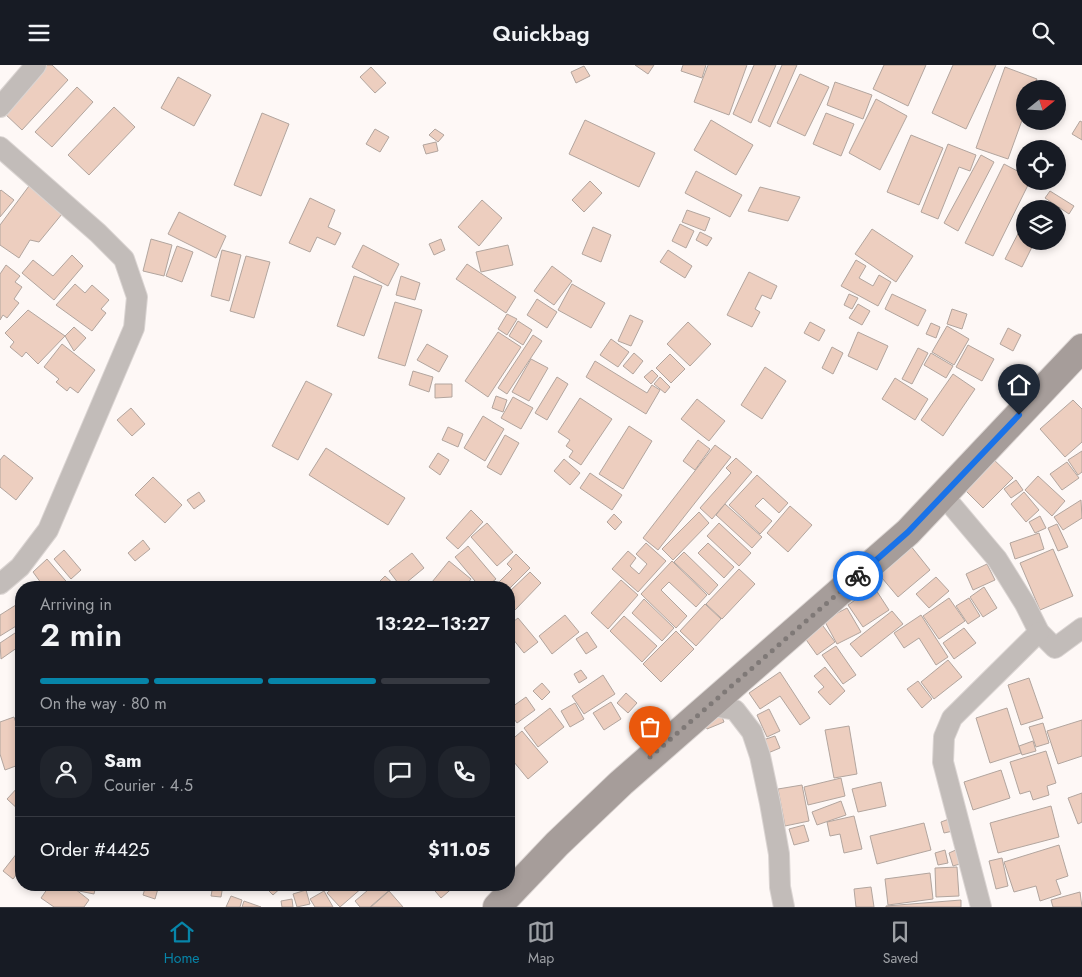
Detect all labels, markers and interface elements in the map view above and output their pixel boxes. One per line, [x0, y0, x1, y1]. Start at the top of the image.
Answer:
text: Quickbag [492, 17, 590, 49]
icon: menu [25, 19, 53, 47]
icon: search [1029, 19, 1057, 47]
north arrow [1016, 80, 1066, 130]
map controls [1016, 80, 1066, 250]
button: locate [1016, 140, 1066, 190]
button: layers [1016, 200, 1066, 250]
pin [998, 364, 1040, 415]
icon: home [1005, 371, 1033, 399]
courier [833, 551, 883, 601]
icon: bike [844, 562, 872, 590]
text: Arriving in [40, 593, 112, 616]
text: 13:22–13:27 [375, 610, 490, 637]
text: 2 min [40, 612, 122, 658]
text: On the way · 80 m [40, 692, 167, 715]
pin [629, 706, 671, 757]
icon: bag [636, 713, 664, 741]
button: person [40, 746, 92, 798]
button: chat [374, 746, 426, 798]
button: phone [438, 746, 490, 798]
text: Sam [104, 747, 142, 774]
text: Courier · 4.5 [104, 774, 193, 797]
text: Order #4425 [40, 836, 150, 863]
text: $11.05 [428, 836, 490, 863]
tab: Home [164, 918, 200, 968]
tab: Map [527, 918, 555, 968]
tab: Saved [883, 918, 918, 968]

